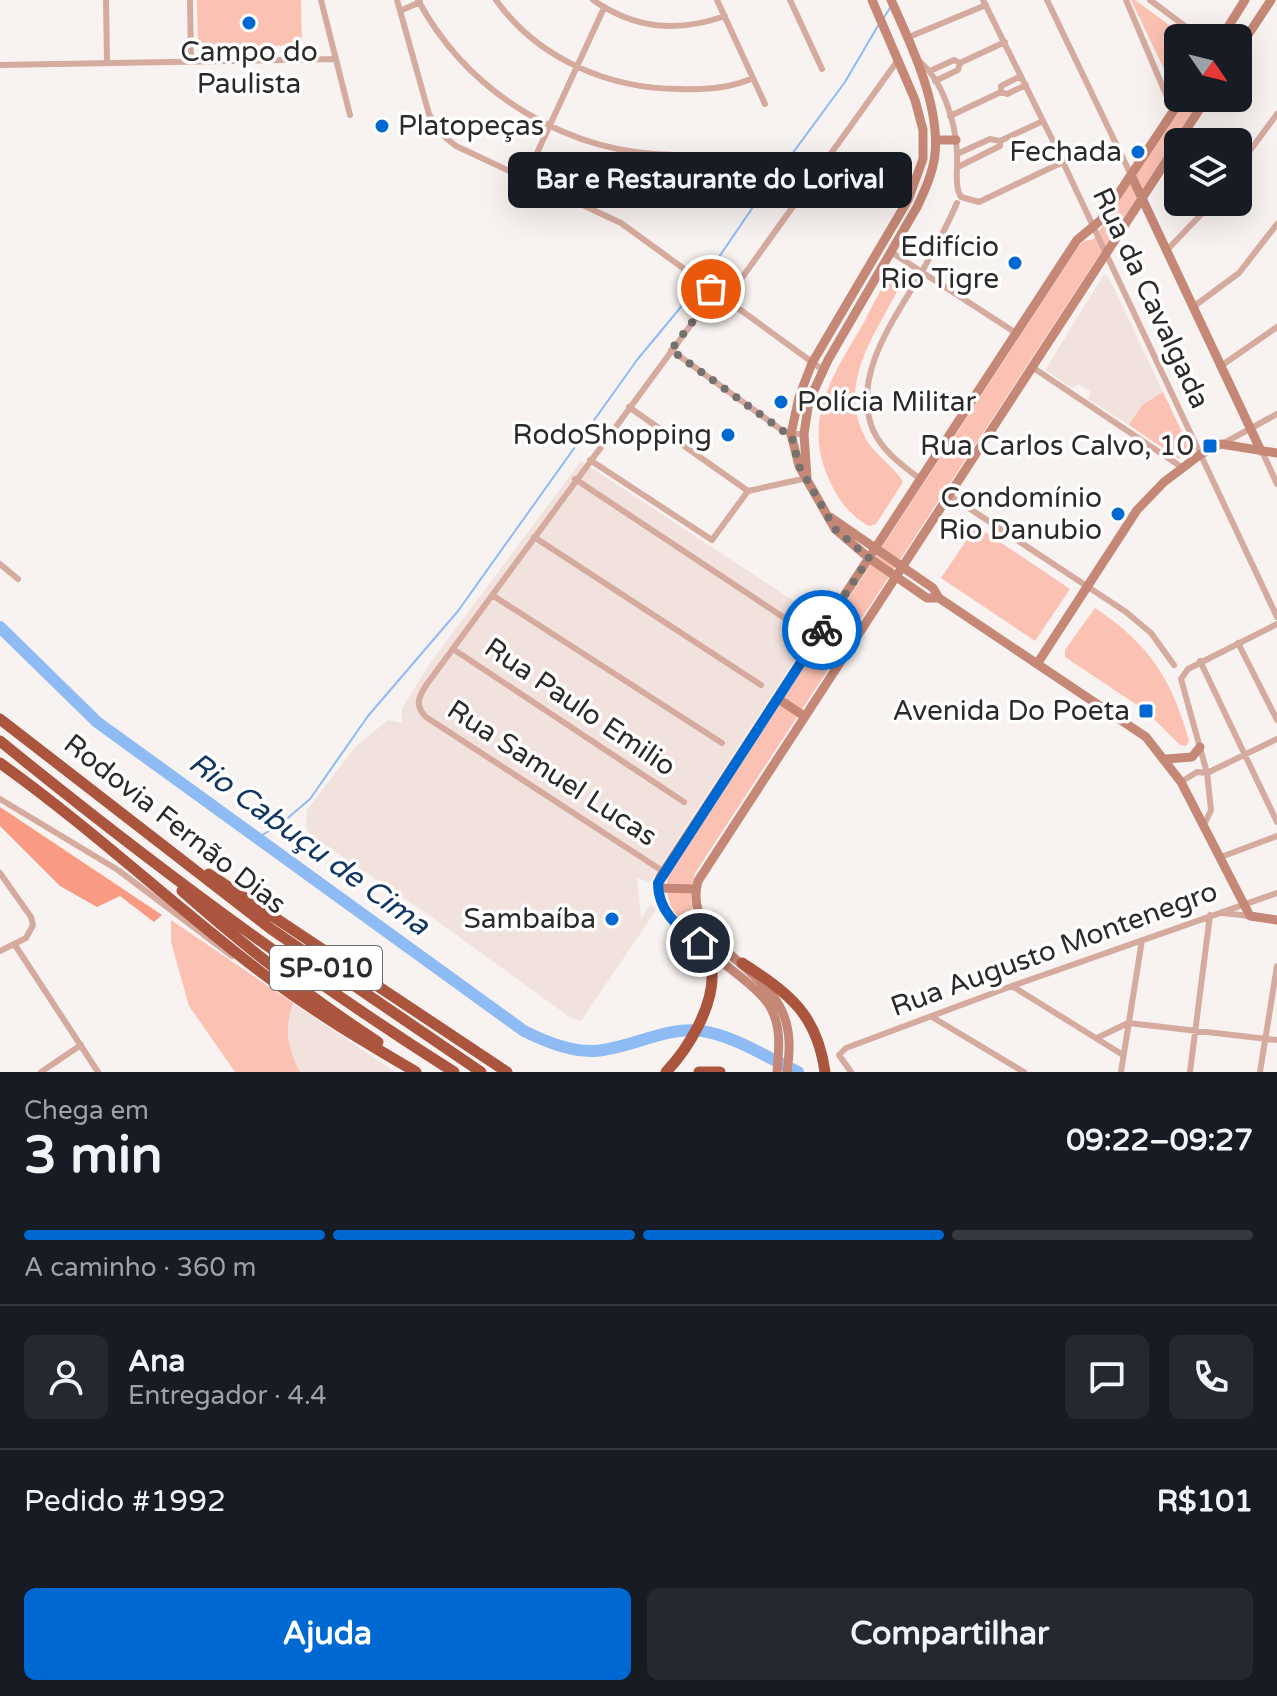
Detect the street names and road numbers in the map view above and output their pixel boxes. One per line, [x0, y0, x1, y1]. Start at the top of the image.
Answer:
street label: Rua da Cavalgada [1085, 182, 1217, 414]
street label: Rua Paulo Emilio [478, 630, 682, 784]
street label: Rua Samuel Lucas [441, 693, 663, 853]
street label: Rodovia Fernão Dias [57, 727, 293, 921]
street label: Rua Augusto Montenegro [886, 874, 1222, 1024]
road number: SP-010 [270, 946, 382, 990]

